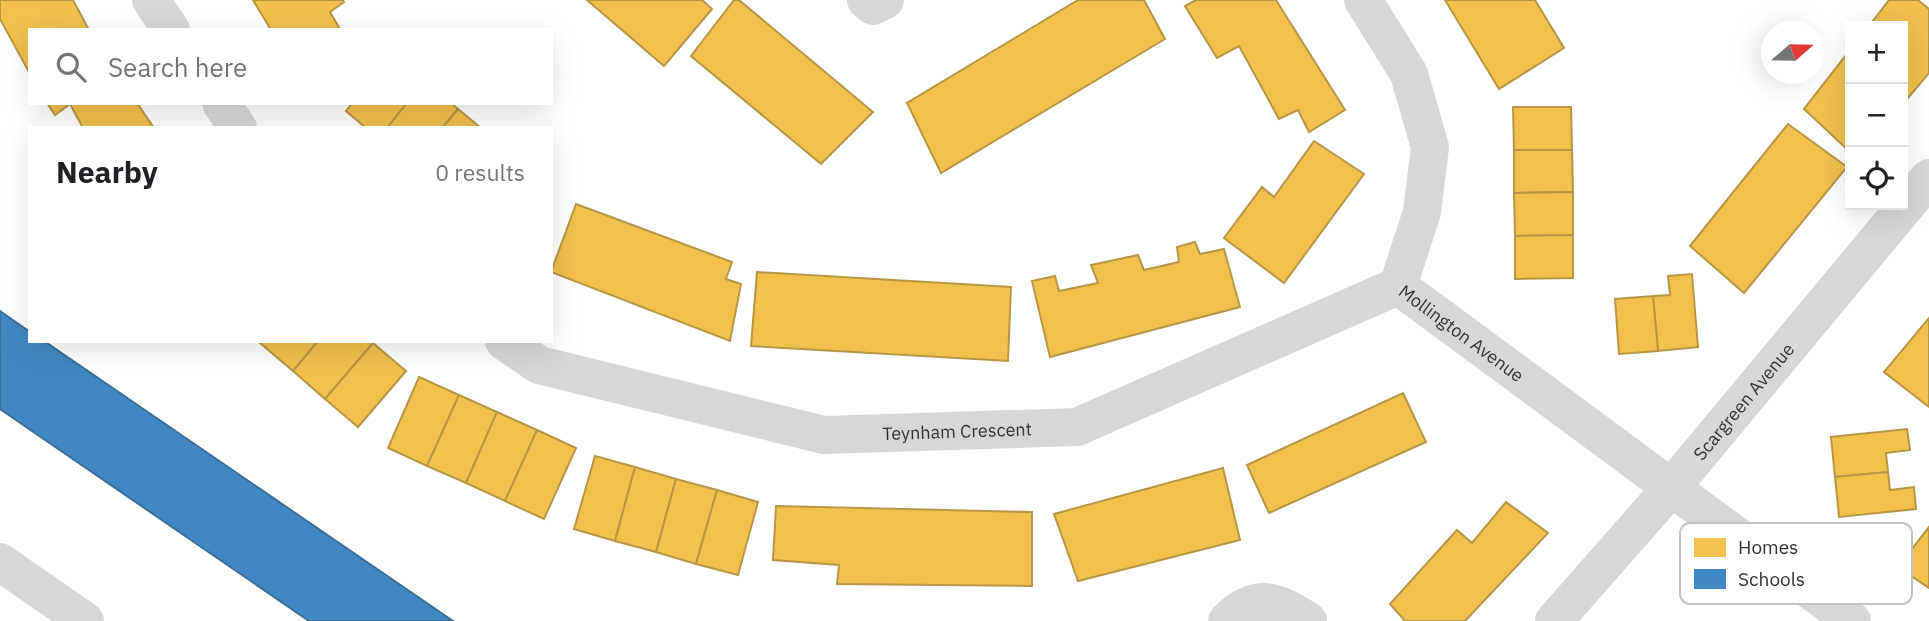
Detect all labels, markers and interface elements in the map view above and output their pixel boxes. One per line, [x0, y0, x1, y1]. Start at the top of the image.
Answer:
north arrow [1761, 21, 1824, 84]
map controls [1845, 21, 1908, 210]
button: + [1845, 21, 1908, 84]
search box [28, 28, 553, 105]
icon: search [52, 48, 90, 86]
text: Search here [108, 50, 247, 84]
button: − [1845, 84, 1908, 147]
button: locate [1845, 147, 1908, 210]
text: Nearby [56, 152, 158, 191]
text: 0 results [435, 157, 525, 187]
street label: Mollington Avenue [1395, 279, 1529, 387]
street label: Scargreen Avenue [1688, 338, 1799, 465]
street label: Teynham Crescent [882, 417, 1032, 445]
legend [1680, 523, 1912, 604]
text: Homes [1738, 535, 1798, 559]
text: Schools [1738, 567, 1805, 591]

